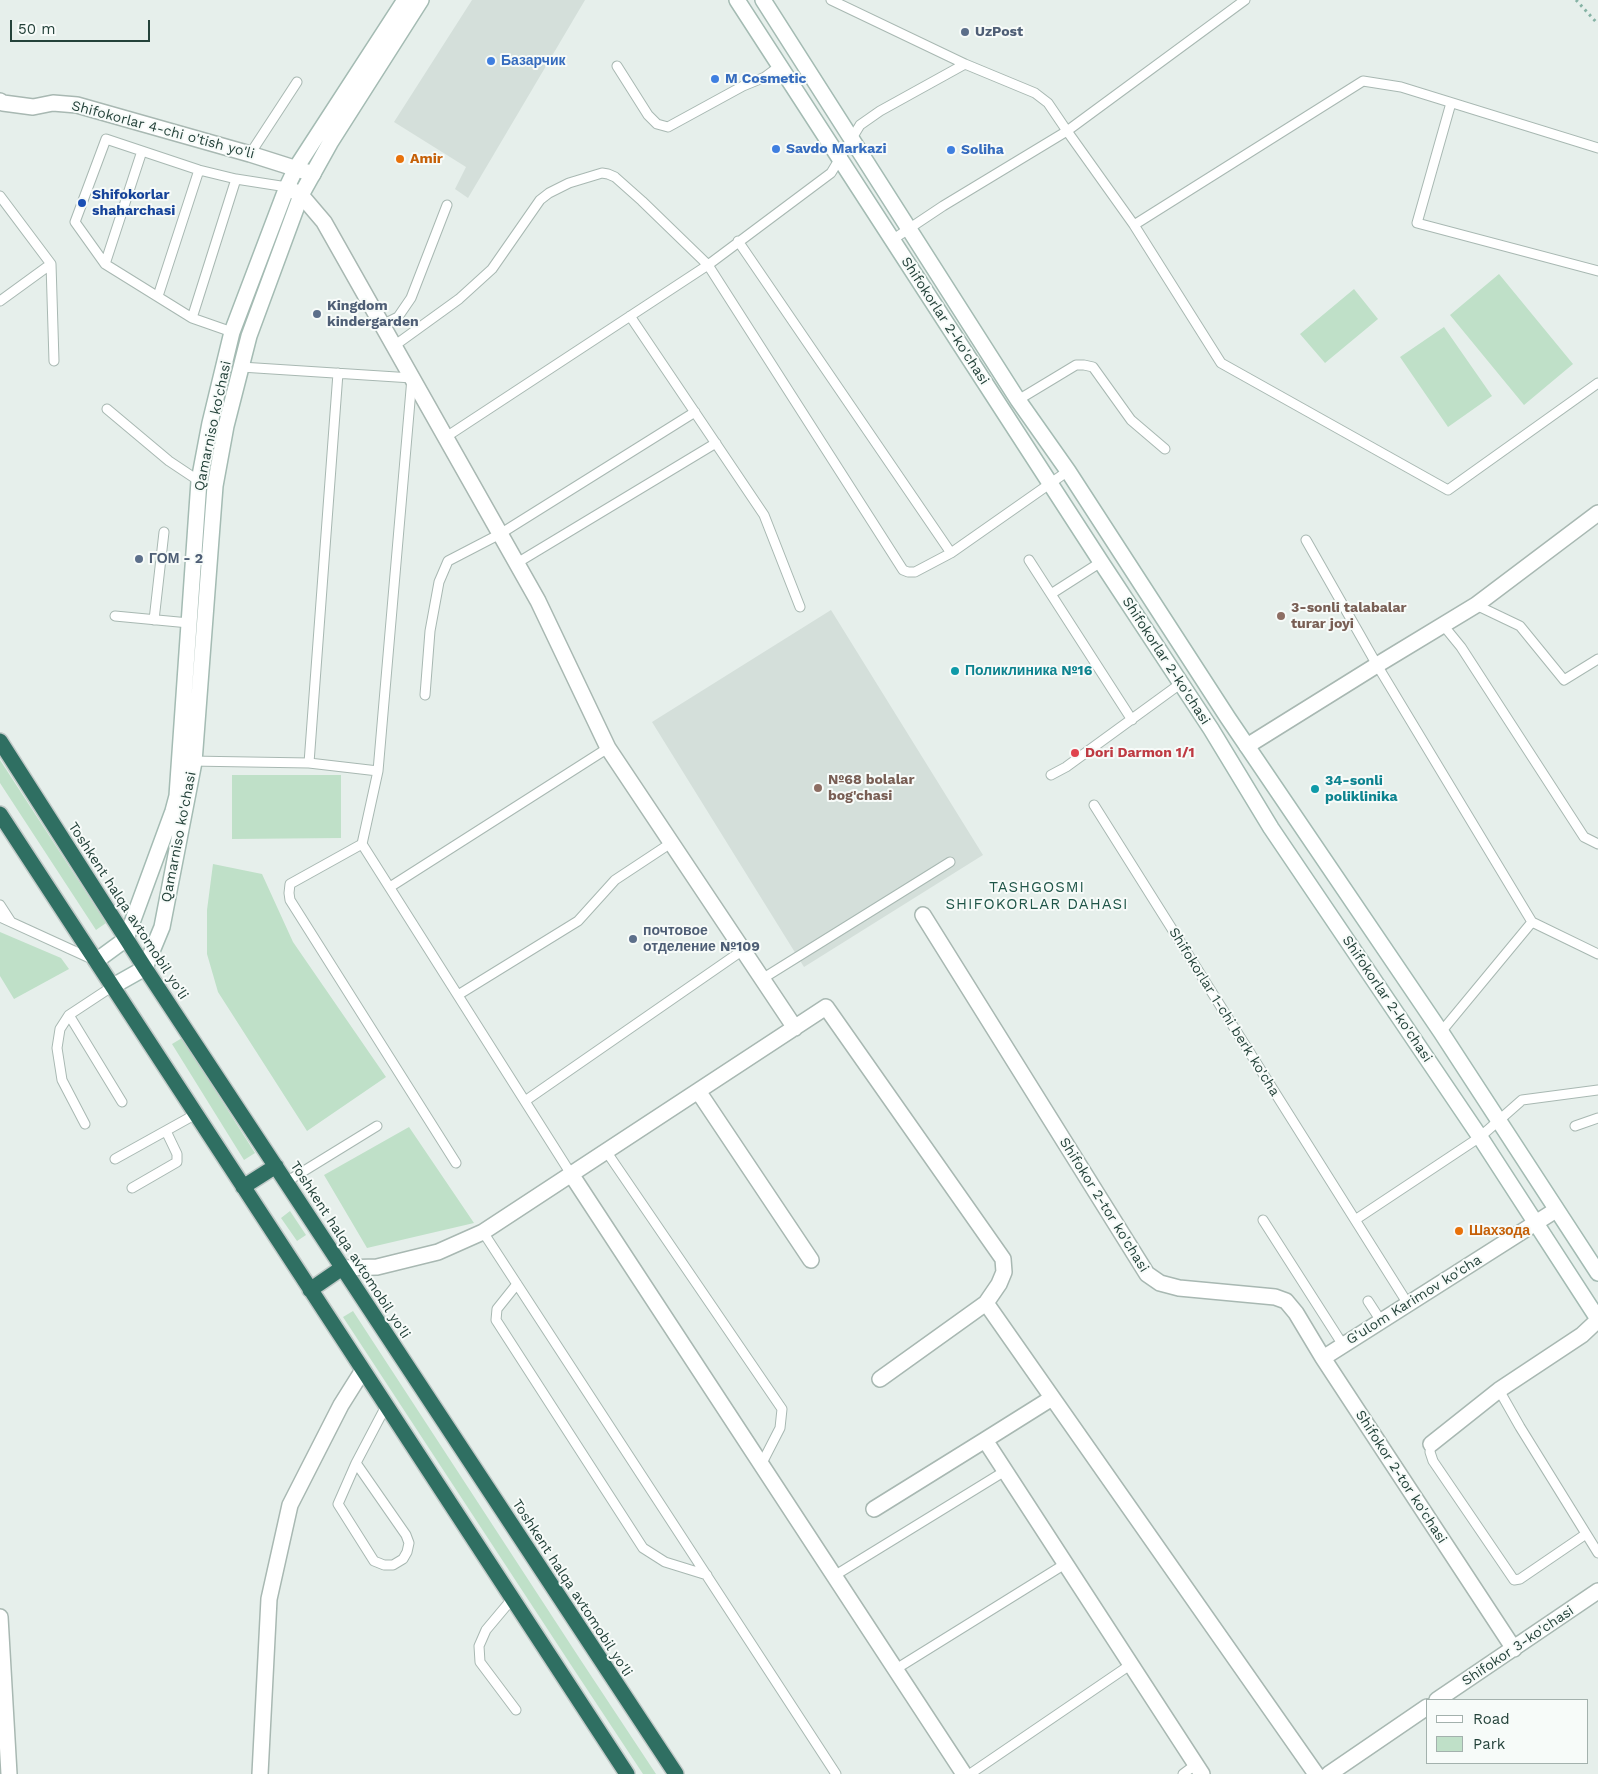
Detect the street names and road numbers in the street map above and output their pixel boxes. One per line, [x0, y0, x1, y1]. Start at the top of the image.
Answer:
street label: Shifokorlar 4-chi o'tish yo'li [70, 97, 256, 163]
street label: Shifokorlar 2-ko'chasi [897, 254, 993, 388]
street label: Qamarniso ko'chasi [191, 359, 235, 493]
street label: Shifokorlar 2-ko'chasi [1118, 594, 1214, 728]
street label: Qamarniso ko'chasi [158, 770, 200, 904]
street label: Toshkent halqa avtomobil yo'li [64, 819, 192, 1003]
street label: Shifokorlar 1-chi berk ko'cha [1165, 925, 1283, 1099]
street label: Shifokorlar 2-ko'chasi [1338, 933, 1436, 1065]
street label: Shifokor 2-tor ko'chasi [1056, 1135, 1152, 1275]
street label: Toshkent halqa avtomobil yo'li [286, 1158, 414, 1342]
street label: G'ulom Karimov ko'cha [1343, 1251, 1485, 1349]
street label: Shifokor 2-tor ko'chasi [1352, 1407, 1450, 1547]
street label: Toshkent halqa avtomobil yo'li [508, 1496, 636, 1680]
street label: Shifokor 3-ko'chasi [1459, 1602, 1577, 1690]

